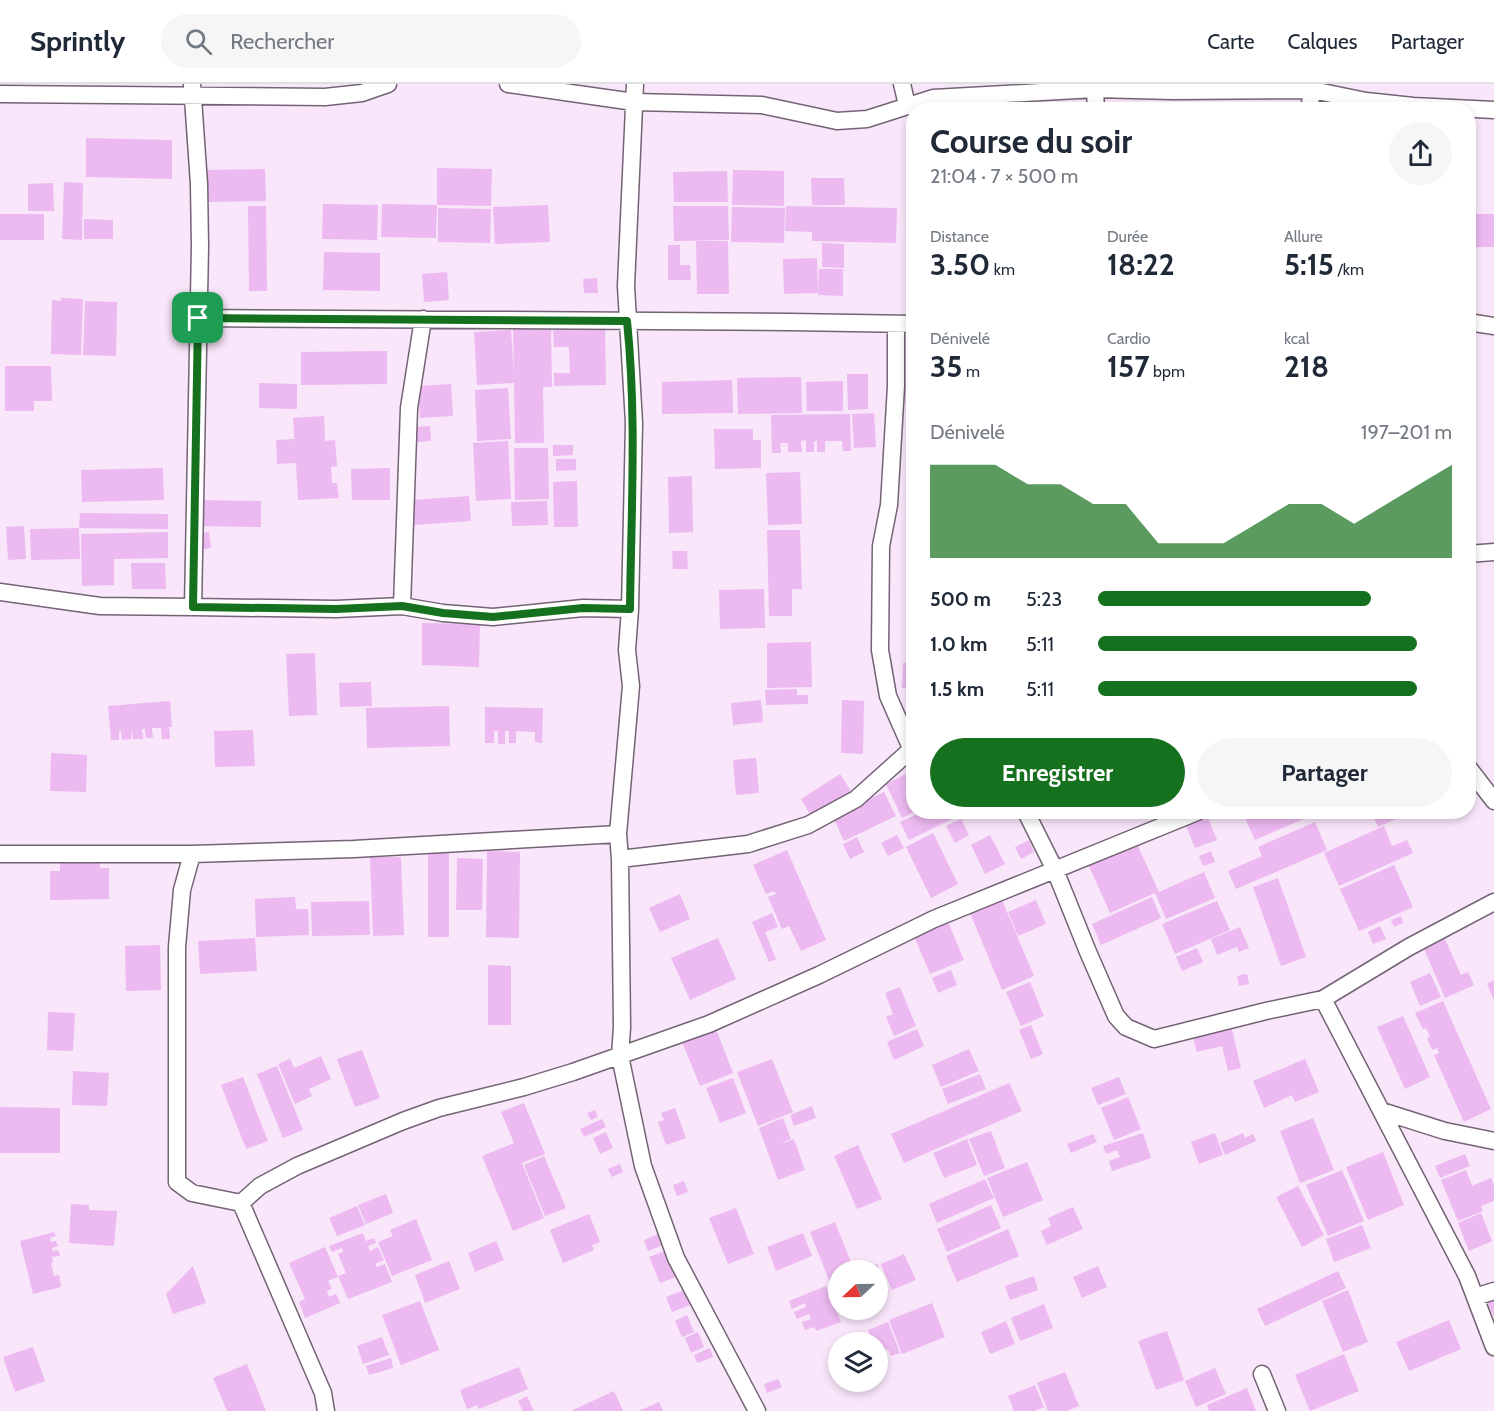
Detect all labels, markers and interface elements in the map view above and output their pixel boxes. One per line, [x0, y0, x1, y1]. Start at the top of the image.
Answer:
search box [161, 14, 581, 68]
text: Sprintly [30, 24, 125, 58]
icon: search [182, 25, 215, 58]
text: Rechercher [230, 28, 334, 55]
text: Carte [1207, 29, 1255, 54]
text: Calques [1288, 29, 1358, 54]
text: Partager [1391, 29, 1464, 54]
text: Course du soir [930, 121, 1132, 161]
button: share [1389, 122, 1452, 185]
text: 21:04 · 7 × 500 m [930, 164, 1078, 188]
text: Distance [930, 227, 989, 246]
text: Durée [1107, 227, 1148, 246]
text: Allure [1284, 227, 1323, 246]
text: 3.50 [930, 246, 990, 283]
text: 18:22 [1107, 246, 1175, 283]
text: 5:15 [1284, 246, 1334, 283]
text: km [990, 260, 1015, 279]
text: /km [1334, 260, 1364, 279]
pin [172, 292, 223, 343]
icon: arrive [181, 301, 214, 334]
text: Dénivelé [930, 329, 990, 348]
text: Cardio [1107, 329, 1150, 348]
text: kcal [1284, 329, 1310, 348]
text: 35 [930, 348, 962, 385]
text: 157 [1107, 348, 1149, 385]
text: 218 [1284, 348, 1329, 385]
text: m [962, 362, 980, 381]
text: bpm [1149, 362, 1185, 381]
text: Dénivelé [930, 420, 1005, 444]
text: 197–201 m [1361, 420, 1452, 444]
text: 500 m [930, 587, 991, 611]
text: 5:23 [1026, 587, 1062, 611]
text: 1.0 km [930, 632, 987, 656]
text: 5:11 [1026, 632, 1054, 656]
text: 1.5 km [930, 677, 984, 701]
text: 5:11 [1026, 677, 1054, 701]
button: Enregistrer [930, 738, 1185, 807]
button: Partager [1197, 738, 1452, 807]
north arrow [828, 1260, 888, 1320]
map controls [828, 1260, 888, 1392]
button: layers [828, 1332, 888, 1392]

